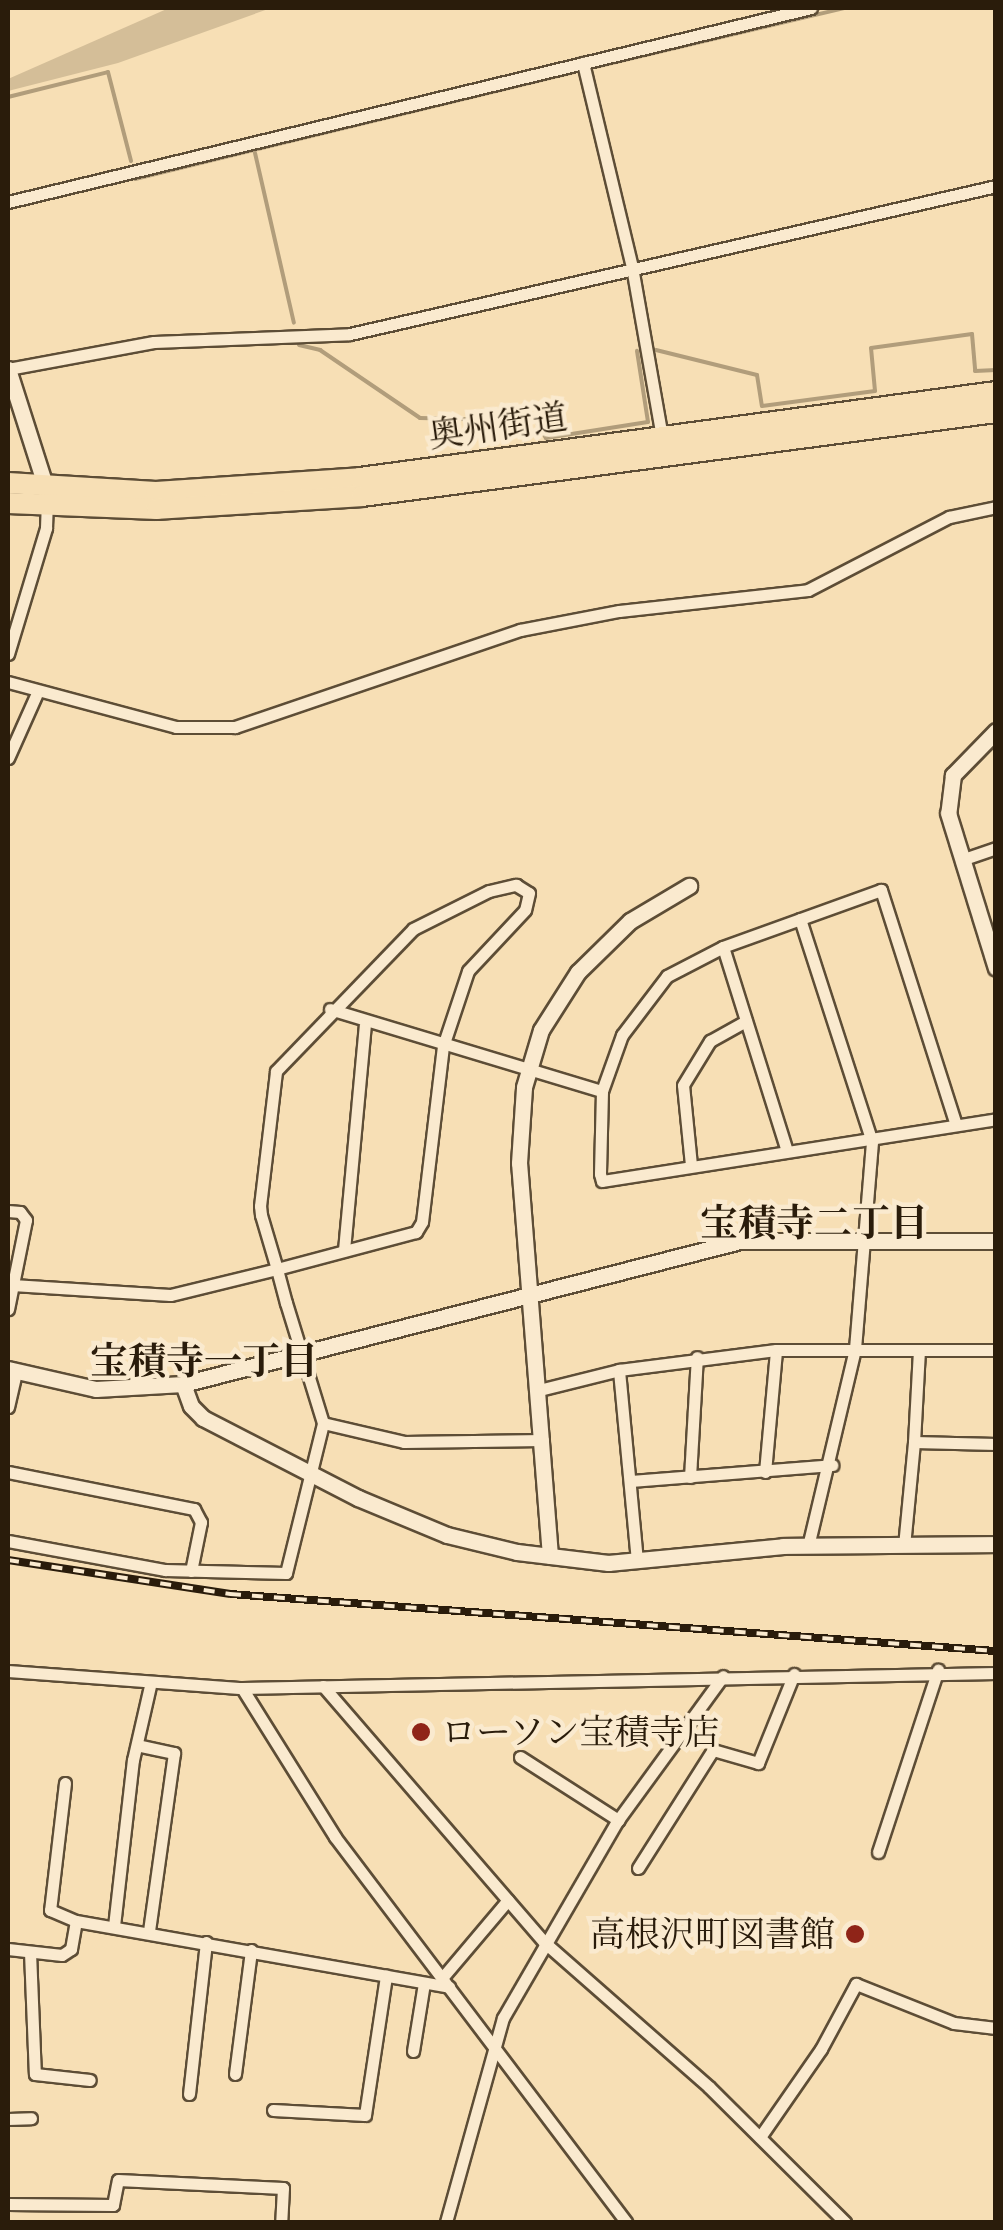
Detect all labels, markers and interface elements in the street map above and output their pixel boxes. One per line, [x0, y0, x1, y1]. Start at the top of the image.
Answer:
street label: 奥州街道 [426, 395, 570, 457]
district label: 宝積寺二丁目 [700, 1200, 928, 1246]
district label: 宝積寺一丁目 [90, 1338, 318, 1384]
place label: ローソン宝積寺店 [441, 1711, 721, 1753]
marker: ローソン宝積寺店 [410, 1721, 432, 1743]
place label: 高根沢町図書館 [590, 1913, 835, 1955]
marker: 高根沢町図書館 [844, 1923, 866, 1945]

